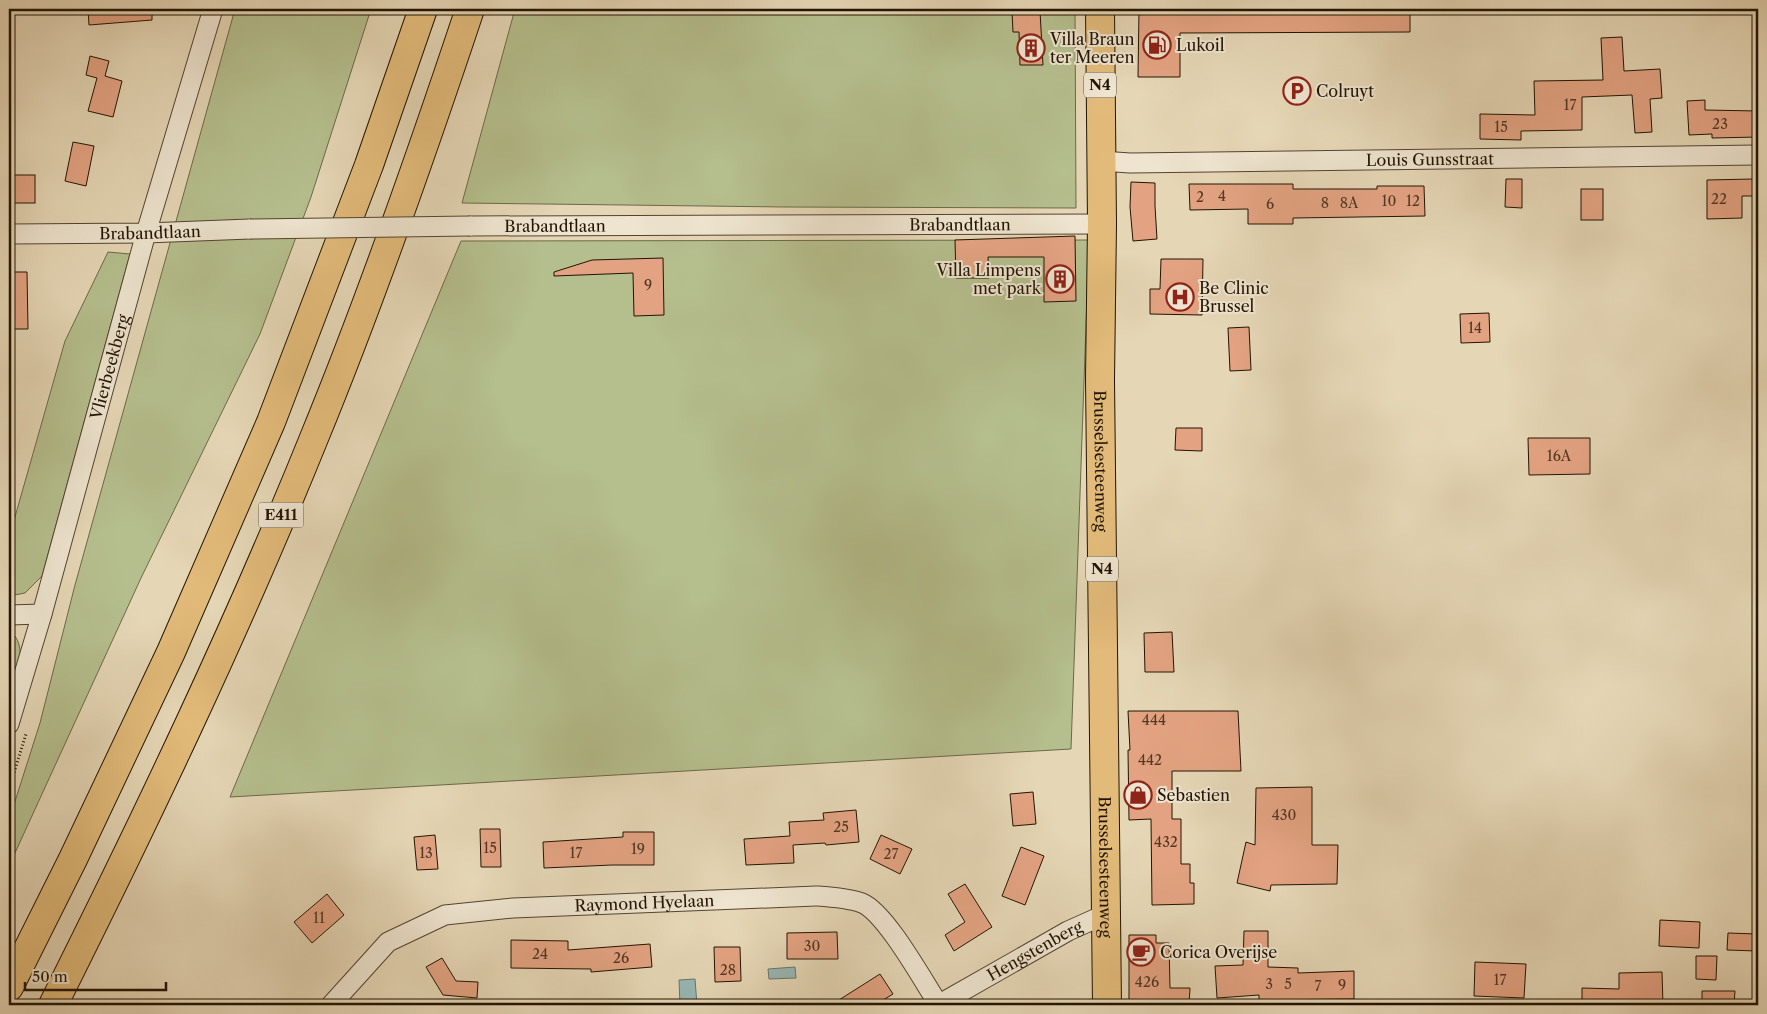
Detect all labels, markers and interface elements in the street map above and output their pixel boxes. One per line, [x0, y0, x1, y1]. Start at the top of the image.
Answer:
place label: Villa Braun ter Meeren [1049, 29, 1135, 67]
fuel station icon: Lukoil [1142, 30, 1172, 60]
building icon: Villa Braun ter Meeren [1016, 33, 1046, 63]
place label: Lukoil [1176, 35, 1225, 55]
road number: N4 [1084, 72, 1116, 98]
parking icon: Colruyt [1282, 76, 1312, 106]
place label: Colruyt [1316, 81, 1374, 101]
house number: 17 [1564, 96, 1576, 114]
house number: 23 [1712, 115, 1728, 133]
house number: 15 [1494, 118, 1508, 136]
street label: Louis Gunsstraat [1366, 148, 1494, 170]
house number: 4 [1218, 187, 1226, 205]
house number: 2 [1196, 188, 1204, 206]
house number: 22 [1711, 190, 1727, 208]
house number: 10 [1382, 192, 1396, 210]
house number: 12 [1406, 192, 1420, 210]
house number: 8 [1321, 194, 1329, 212]
house number: 8A [1340, 194, 1359, 212]
house number: 6 [1266, 195, 1274, 213]
street label: Brabandtlaan [909, 214, 1011, 235]
street label: Brabandtlaan [504, 216, 606, 236]
street label: Brabandtlaan [99, 221, 201, 243]
place label: Villa Limpens met park [936, 260, 1042, 298]
building icon: Villa Limpens met park [1045, 264, 1075, 294]
house number: 9 [644, 276, 652, 294]
place label: Be Clinic Brussel [1199, 278, 1269, 316]
hospital icon: Be Clinic Brussel [1165, 282, 1195, 312]
street label: Vlierbeekberg [85, 312, 133, 423]
house number: 14 [1468, 319, 1482, 337]
street label: Brusselsesteenweg [1090, 390, 1112, 532]
house number: 16A [1547, 447, 1572, 465]
road number: E411 [258, 502, 304, 528]
road number: N4 [1086, 556, 1118, 582]
house number: 444 [1142, 711, 1166, 729]
house number: 442 [1138, 751, 1162, 769]
shop icon: Sebastien [1123, 780, 1153, 810]
place label: Sebastien [1157, 785, 1230, 805]
street label: Brusselsesteenweg [1095, 796, 1116, 938]
house number: 430 [1272, 806, 1296, 824]
house number: 25 [833, 818, 849, 836]
house number: 432 [1154, 833, 1178, 851]
house number: 15 [483, 839, 497, 857]
house number: 19 [631, 840, 645, 858]
house number: 13 [419, 844, 433, 862]
house number: 17 [570, 844, 582, 862]
house number: 27 [884, 845, 899, 863]
street label: Raymond Hyelaan [574, 890, 715, 916]
house number: 11 [313, 909, 325, 927]
street label: Hengstenberg [983, 916, 1086, 985]
house number: 30 [804, 937, 820, 955]
cafe icon: Corica Overijse [1126, 937, 1156, 967]
place label: Corica Overijse [1160, 942, 1277, 962]
house number: 24 [532, 945, 548, 963]
house number: 26 [613, 949, 629, 967]
scale bar [25, 959, 166, 991]
house number: 28 [720, 961, 736, 979]
text: 50 m [32, 967, 68, 986]
house number: 17 [1494, 971, 1506, 989]
house number: 426 [1135, 973, 1159, 991]
house number: 3 [1265, 975, 1273, 993]
house number: 5 [1284, 975, 1292, 993]
house number: 9 [1338, 976, 1346, 994]
house number: 7 [1315, 977, 1322, 995]

